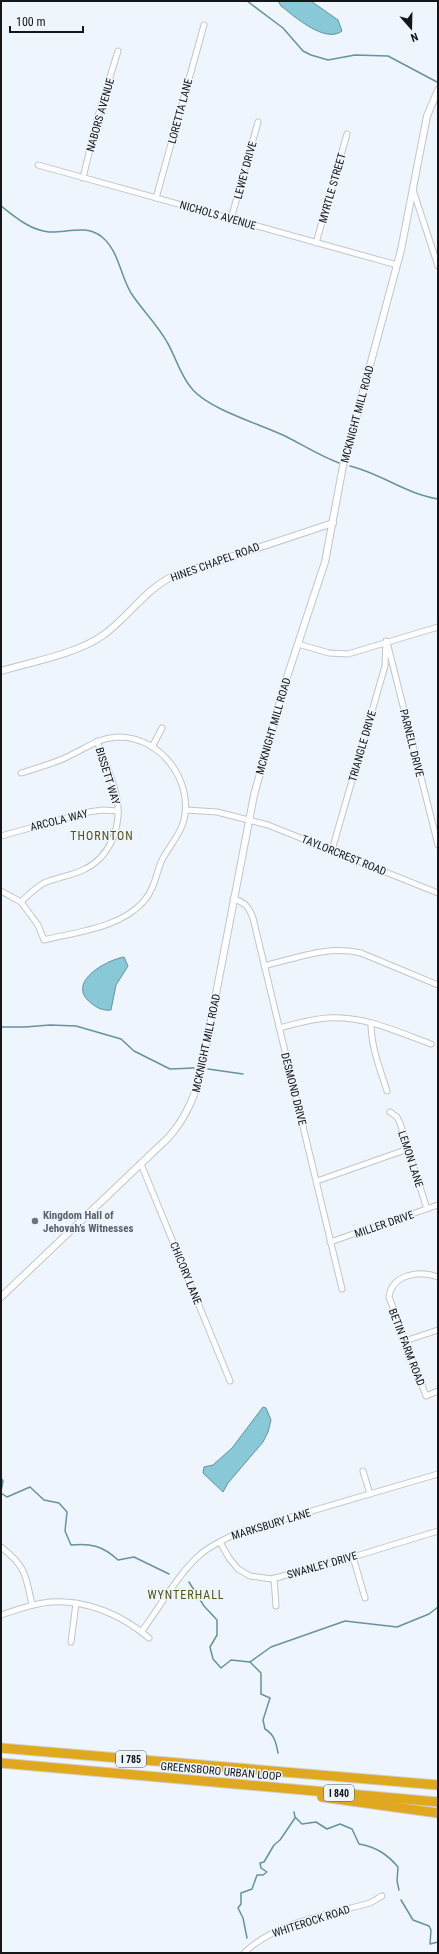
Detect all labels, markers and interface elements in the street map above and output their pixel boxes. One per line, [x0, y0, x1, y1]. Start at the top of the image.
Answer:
scale bar [10, 8, 83, 34]
north arrow [391, 8, 431, 48]
text: 100 m [16, 15, 46, 29]
text: N [409, 30, 420, 44]
street label: NABORS AVENUE [84, 76, 117, 153]
street label: LORETTA LANE [166, 77, 196, 145]
street label: LEWEY DRIVE [232, 139, 260, 200]
street label: MYRTLE STREET [316, 151, 349, 225]
street label: NICHOLS AVENUE [178, 198, 258, 233]
street label: MCKNIGHT MILL ROAD [338, 364, 377, 464]
street label: HINES CHAPEL ROAD [169, 540, 262, 585]
street label: MCKNIGHT MILL ROAD [253, 676, 294, 776]
street label: TRIANGLE DRIVE [346, 708, 379, 783]
street label: PARNELL DRIVE [397, 708, 426, 779]
street label: BISSETT WAY [93, 746, 122, 807]
street label: ARCOLA WAY [29, 807, 90, 834]
district label: THORNTON [70, 829, 134, 843]
street label: TAYLORCREST ROAD [299, 832, 388, 878]
street label: MCKNIGHT MILL ROAD [190, 993, 223, 1094]
street label: DESMOND DRIVE [278, 1051, 309, 1127]
street label: LEMON LANE [395, 1129, 426, 1190]
street label: MILLER DRIVE [353, 1208, 416, 1241]
place label: Kingdom Hall of Jehovah’s Witnesses [43, 1209, 133, 1235]
marker: Kingdom Hall of Jehovah’s Witnesses [30, 1216, 40, 1226]
street label: CHICORY LANE [167, 1240, 204, 1307]
street label: BETIN FARM ROAD [386, 1307, 427, 1388]
street label: MARKSBURY LANE [230, 1506, 313, 1543]
street label: SWANLEY DRIVE [285, 1549, 359, 1582]
district label: WYNTERHALL [147, 1588, 225, 1602]
road number: I 785 [116, 1751, 146, 1767]
street label: GREENSBORO URBAN LOOP [160, 1760, 282, 1783]
road number: I 840 [324, 1785, 354, 1801]
street label: WHITEROCK ROAD [271, 1903, 352, 1940]

